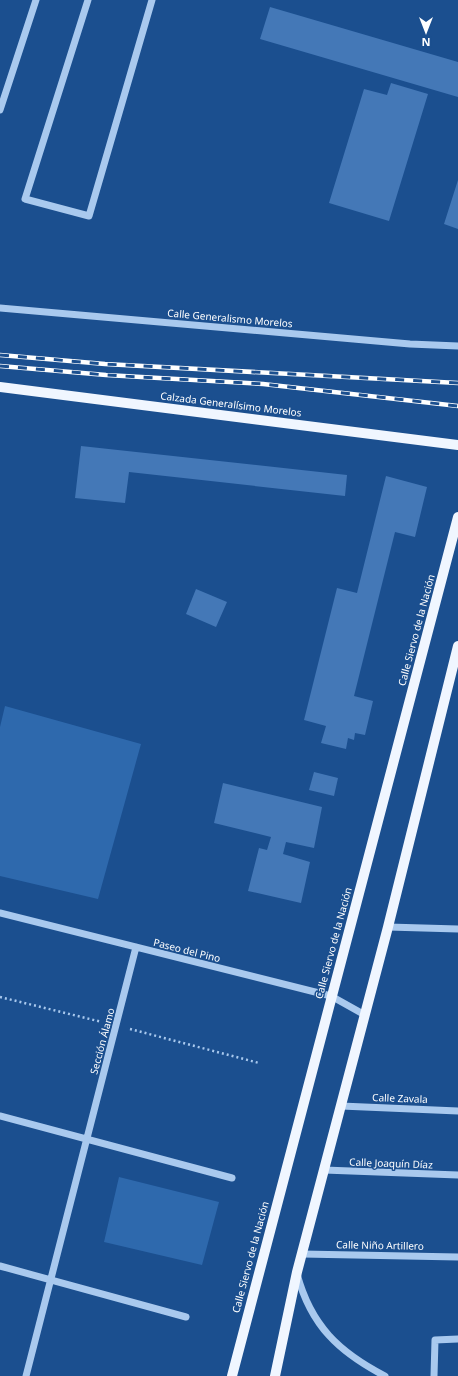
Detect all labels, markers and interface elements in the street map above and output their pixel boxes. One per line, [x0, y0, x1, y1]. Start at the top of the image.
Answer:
north arrow [406, 12, 446, 52]
text: N [422, 35, 430, 50]
street label: Calle Generalismo Morelos [167, 306, 293, 330]
street label: Calzada Generalísimo Morelos [160, 388, 303, 420]
street label: Calle Siervo de la Nación [394, 573, 438, 687]
street label: Calle Siervo de la Nación [311, 886, 355, 1000]
street label: Paseo del Pino [152, 935, 222, 965]
street label: Sección Álamo [86, 1006, 118, 1076]
street label: Calle Zavala [372, 1090, 428, 1106]
street label: Calle Joaquín Díaz [349, 1155, 433, 1171]
street label: Calle Siervo de la Nación [228, 1200, 272, 1314]
street label: Calle Niño Artillero [336, 1237, 424, 1253]

